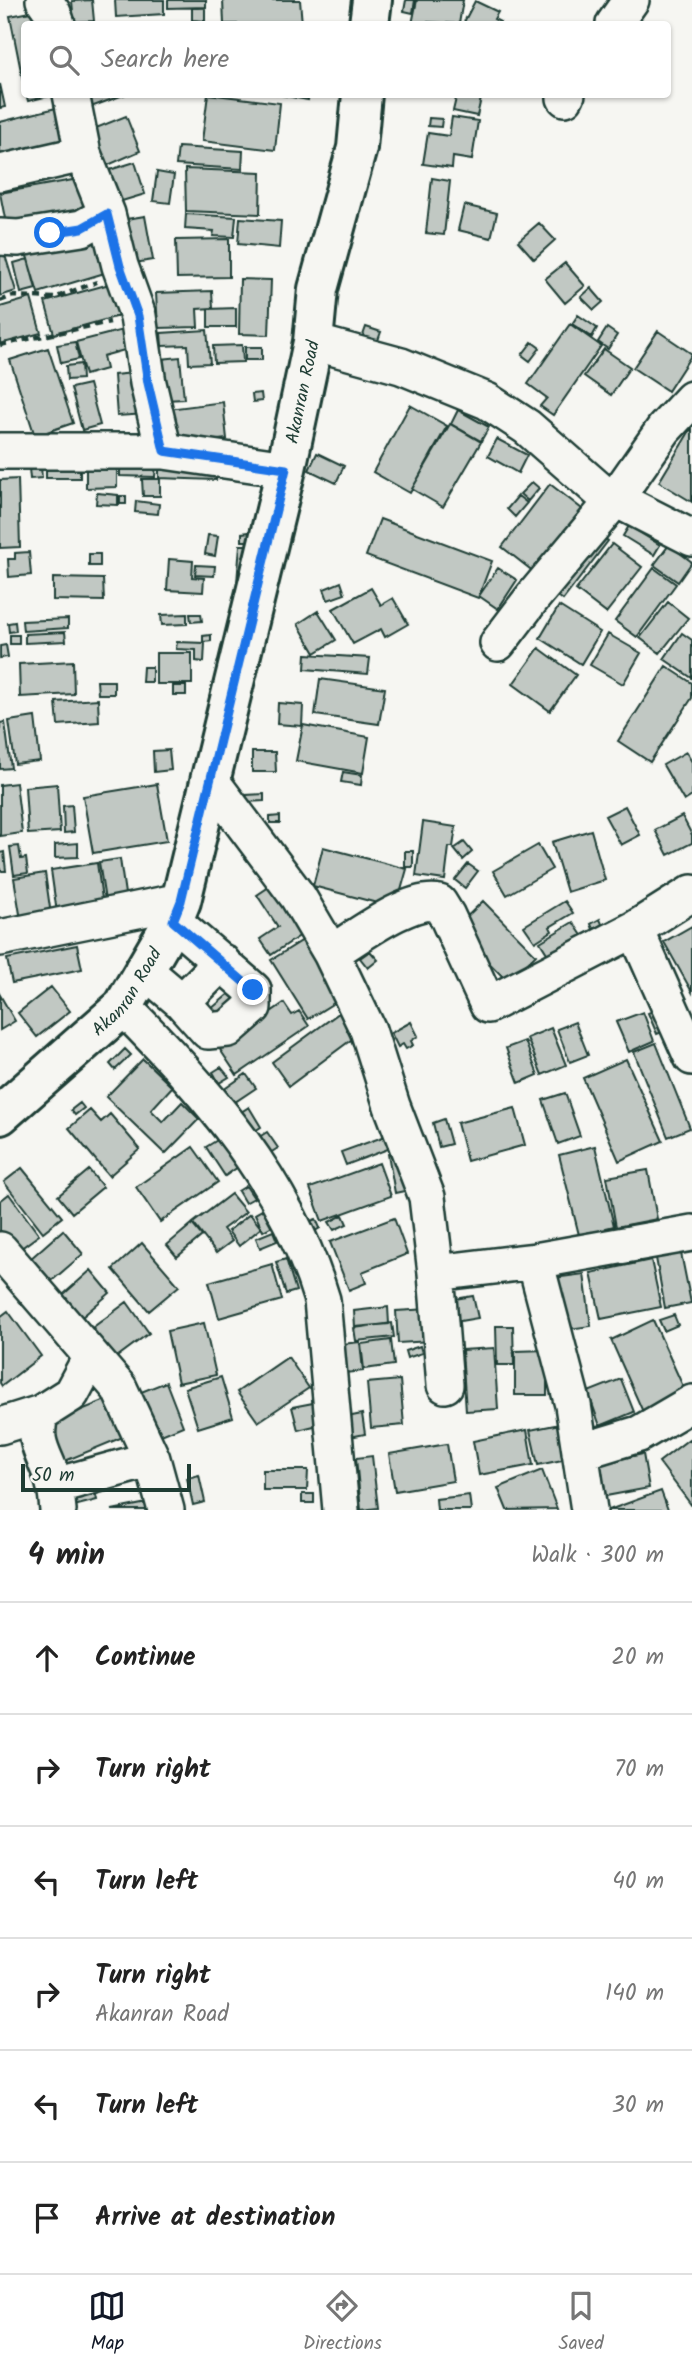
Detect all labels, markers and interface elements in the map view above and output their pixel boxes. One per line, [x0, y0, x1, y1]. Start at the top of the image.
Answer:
search box [21, 21, 671, 98]
text: Search here [101, 39, 229, 81]
icon: search [45, 41, 83, 79]
route start [34, 217, 65, 248]
street label: Akanran Road [279, 337, 329, 447]
street label: Akanran Road [86, 942, 171, 1044]
route end [237, 974, 268, 1005]
scale bar [21, 1461, 191, 1493]
text: 50 m [32, 1461, 74, 1491]
text: 4 min [28, 1532, 105, 1580]
text: Walk · 300 m [531, 1538, 664, 1574]
text: Continue [95, 1637, 196, 1679]
icon: ahead [28, 1639, 66, 1677]
text: 20 m [612, 1640, 664, 1676]
text: Turn right [95, 1749, 211, 1791]
icon: right [28, 1751, 66, 1789]
text: 70 m [614, 1752, 664, 1788]
text: Turn left [95, 1861, 198, 1903]
icon: left [28, 1863, 66, 1901]
text: 40 m [612, 1864, 664, 1900]
text: Turn right [95, 1955, 211, 1997]
icon: right [28, 1975, 66, 2013]
text: 140 m [605, 1976, 664, 2012]
text: Akanran Road [95, 1997, 229, 2033]
text: Turn left [95, 2085, 198, 2127]
icon: left [28, 2087, 66, 2125]
text: 30 m [612, 2088, 664, 2124]
text: Arrive at destination [95, 2197, 335, 2239]
icon: arrive [28, 2199, 66, 2237]
tab: Map [88, 2287, 126, 2359]
tab: Directions [303, 2287, 382, 2359]
tab: Saved [559, 2287, 604, 2359]

